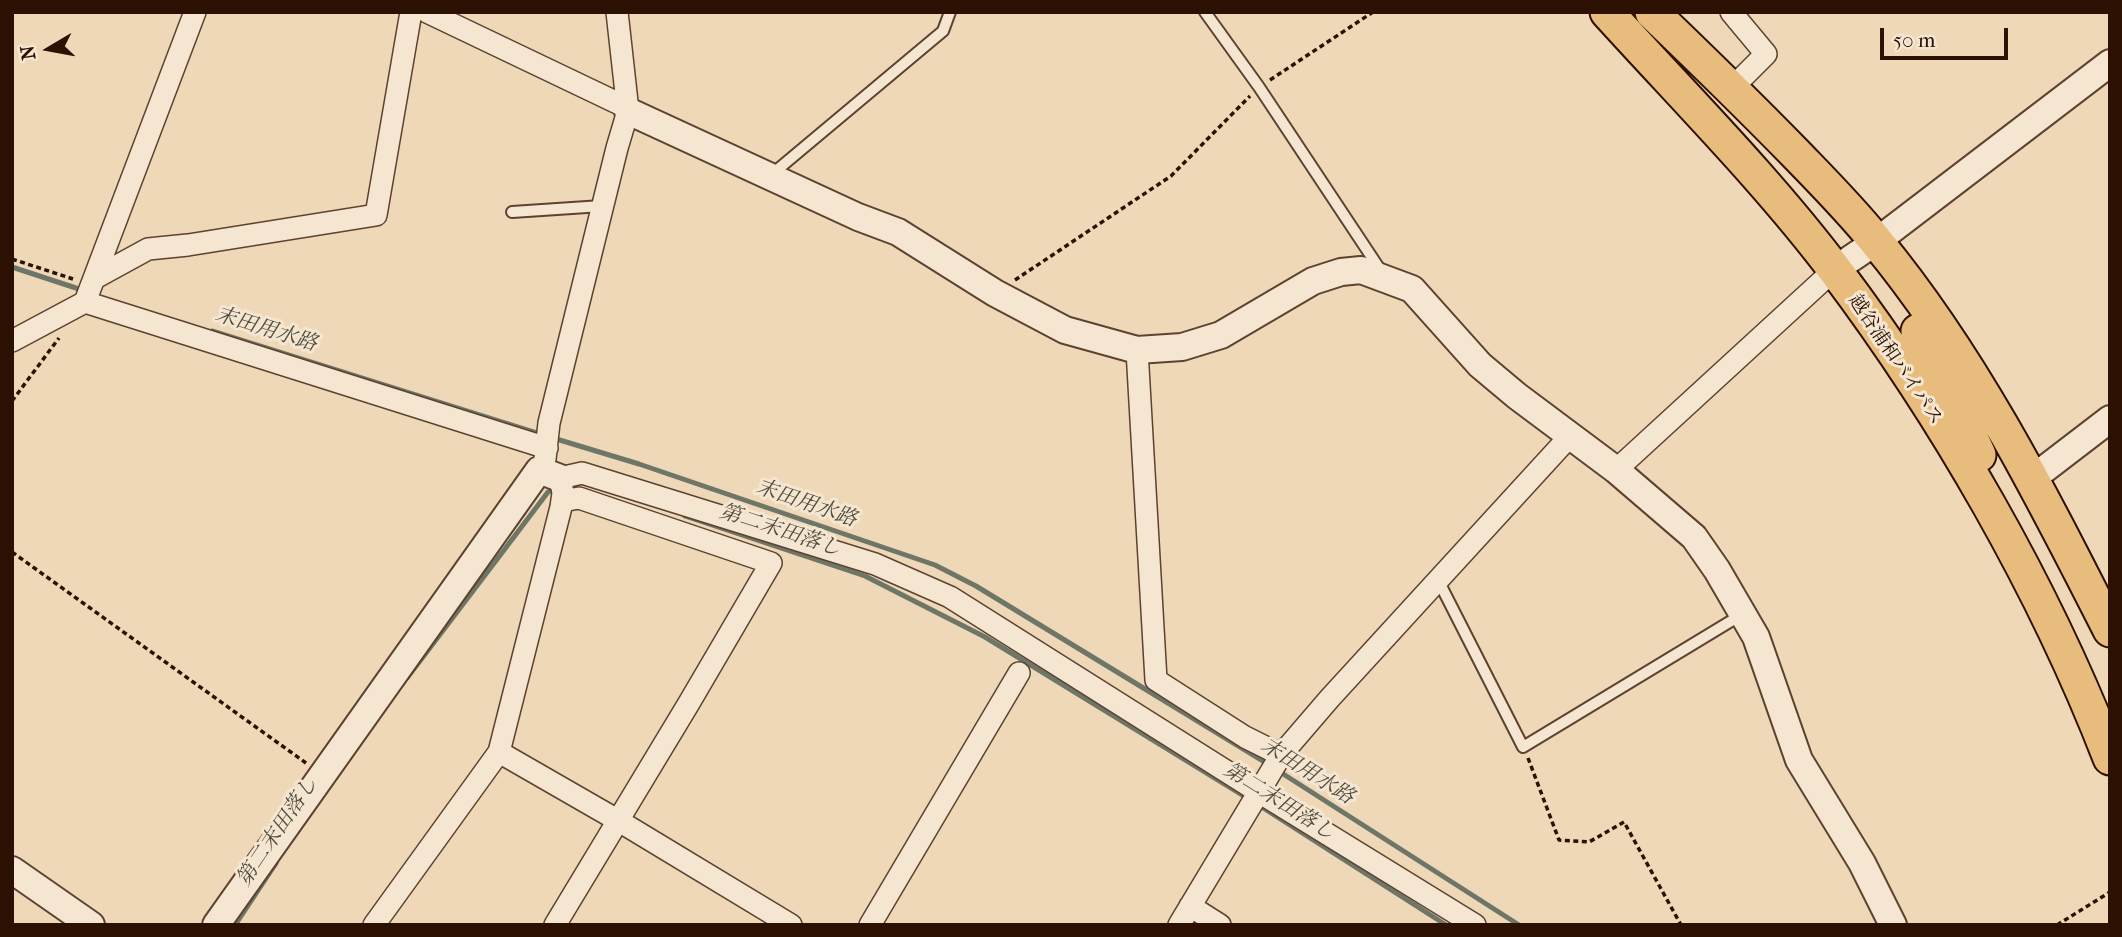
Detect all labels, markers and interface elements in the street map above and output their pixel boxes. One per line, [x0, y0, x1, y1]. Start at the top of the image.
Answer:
north arrow [14, 14, 84, 84]
scale bar [1884, 14, 2012, 58]
text: 50 m [1893, 28, 1936, 52]
text: N [16, 44, 40, 62]
street label: 越谷浦和バイパス [1843, 291, 1947, 429]
water label: 末田用水路 [212, 303, 320, 357]
water label: 末田用水路 [752, 475, 860, 533]
water label: 第二末田落し [716, 500, 844, 562]
water label: 末田用水路 [1256, 733, 1358, 811]
water label: 第二末田落し [1219, 758, 1339, 846]
water label: 第二末田落し [232, 773, 324, 891]

